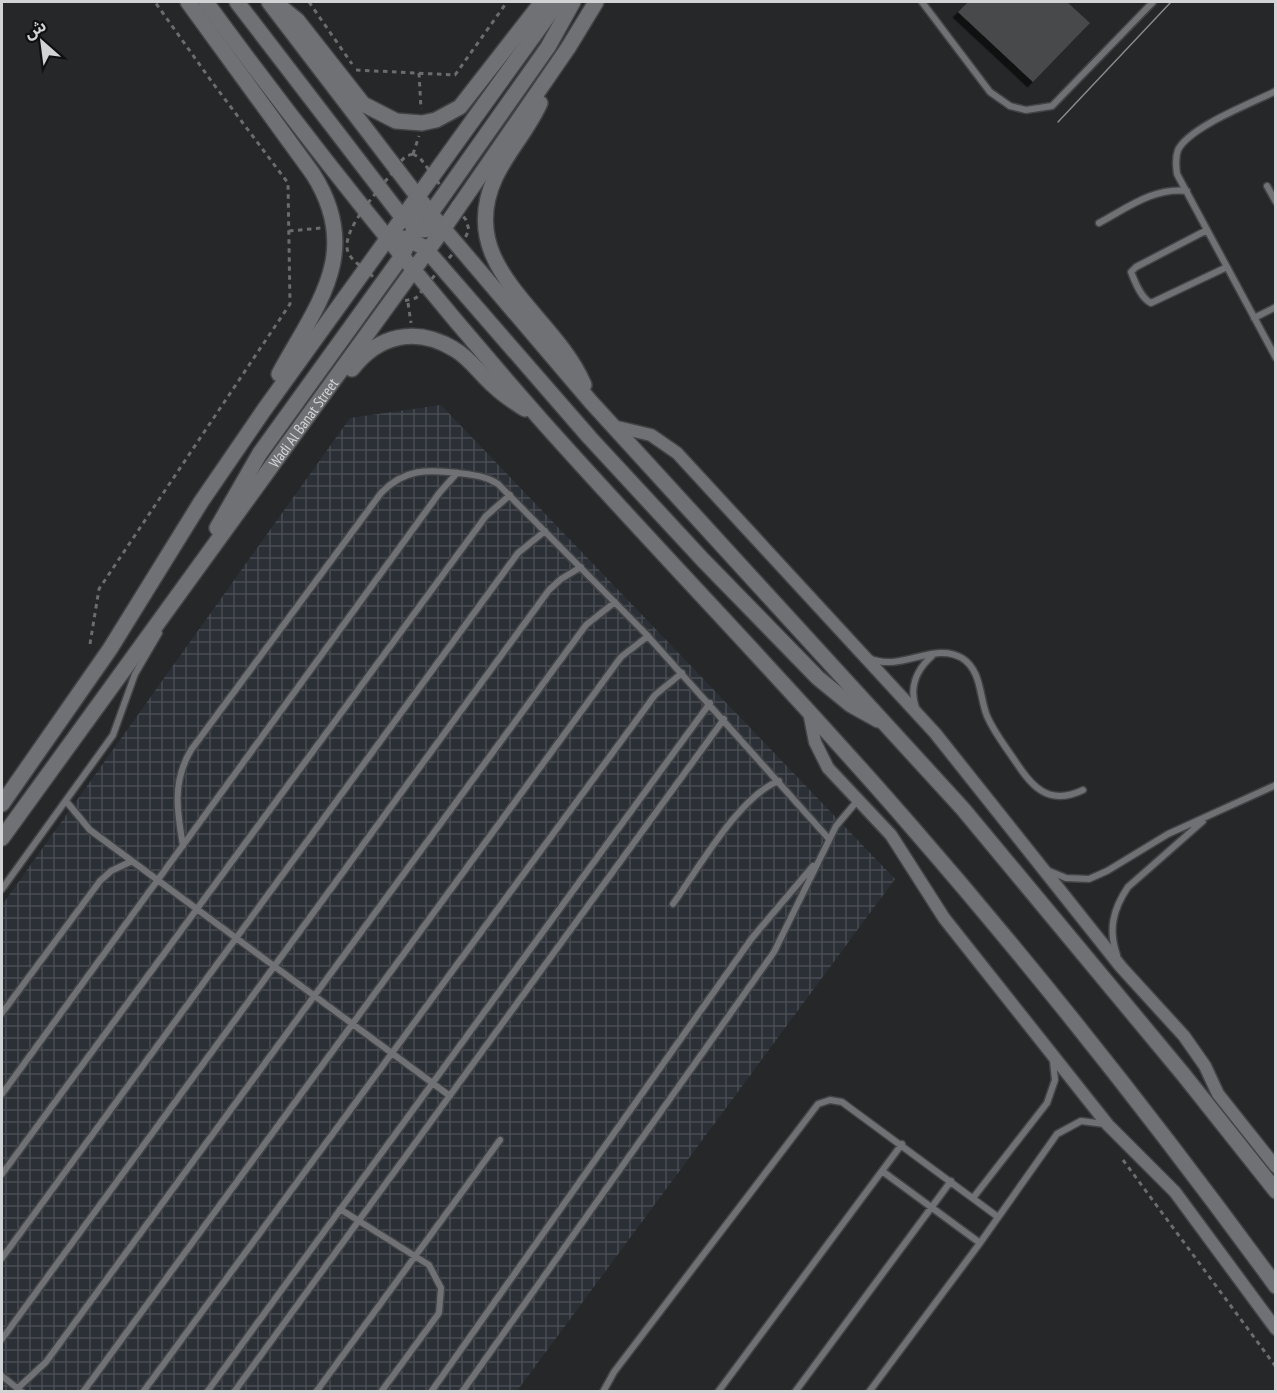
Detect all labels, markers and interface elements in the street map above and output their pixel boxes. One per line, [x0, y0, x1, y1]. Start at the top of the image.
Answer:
north arrow [12, 12, 72, 72]
text: ش [21, 15, 49, 43]
street label: Wadi Al Banat Street [264, 374, 342, 471]

